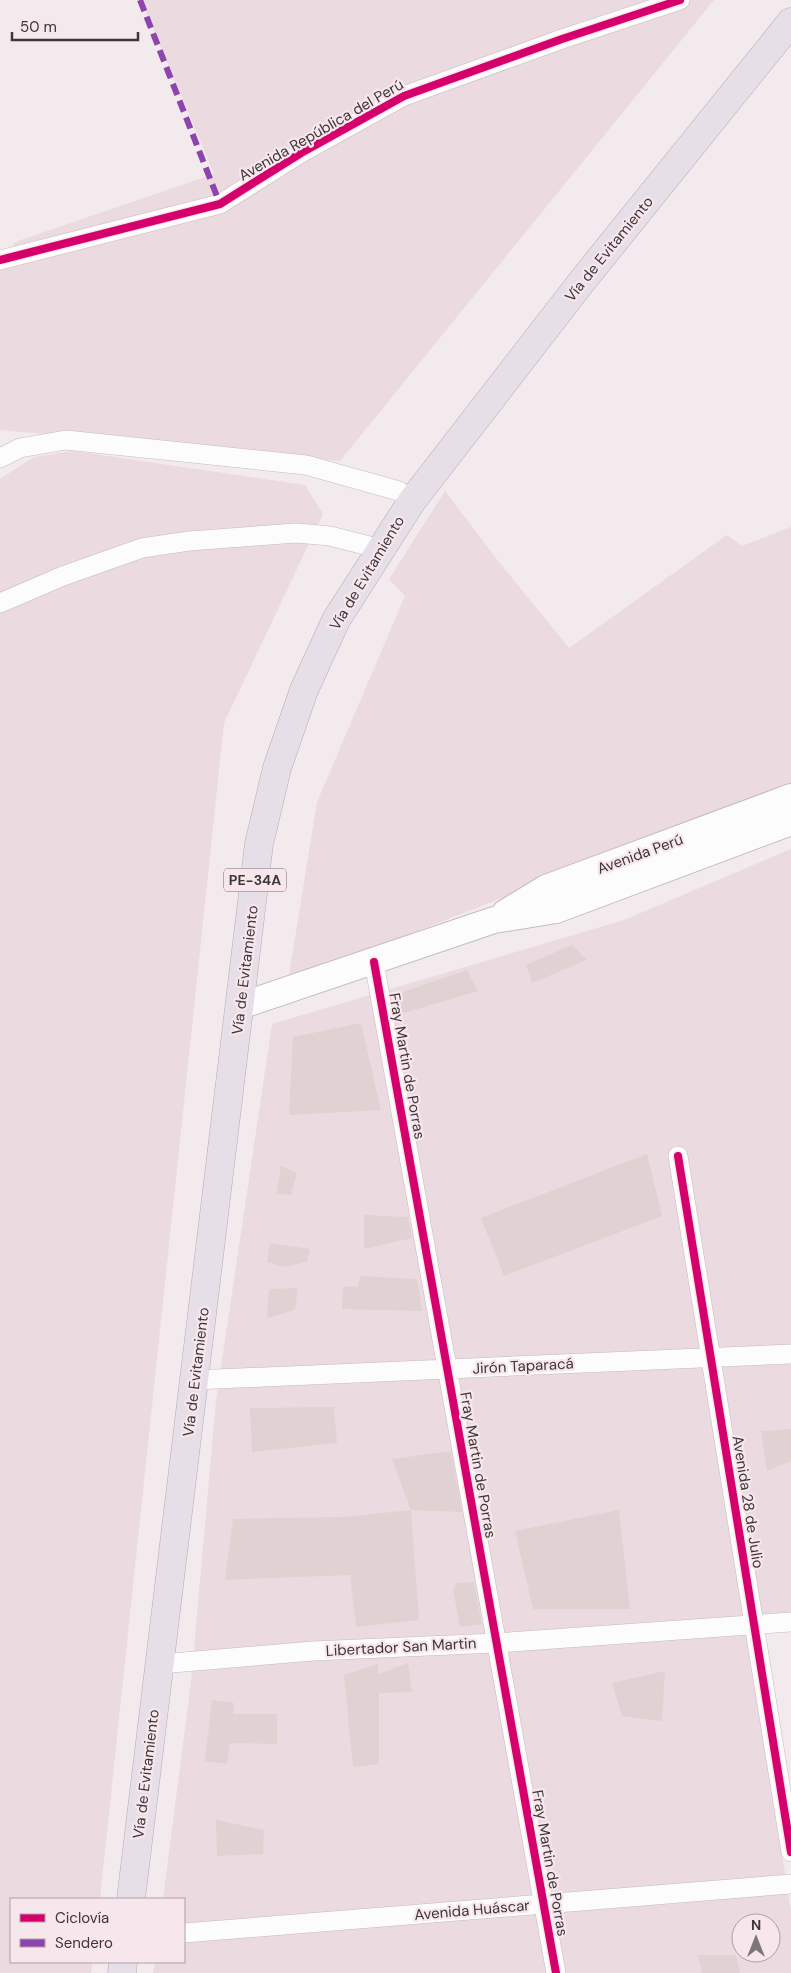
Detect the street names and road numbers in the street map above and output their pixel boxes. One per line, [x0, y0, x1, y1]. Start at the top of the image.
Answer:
street label: Avenida República del Perú [235, 75, 407, 185]
street label: Vía de Evitamiento [560, 192, 658, 306]
street label: Vía de Evitamiento [325, 512, 409, 634]
street label: Avenida Perú [594, 829, 686, 879]
road number: PE-34A [224, 868, 286, 892]
street label: Vía de Evitamiento [227, 904, 263, 1036]
street label: Fray Martin de Porras [384, 991, 430, 1141]
street label: Vía de Evitamiento [178, 1306, 214, 1438]
street label: Jirón Taparacá [472, 1353, 574, 1379]
street label: Fray Martin de Porras [455, 1390, 501, 1540]
street label: Avenida 28 de Julio [728, 1434, 768, 1570]
street label: Libertador San Martin [325, 1633, 477, 1661]
street label: Vía de Evitamiento [128, 1708, 164, 1840]
street label: Fray Martin de Porras [527, 1788, 573, 1938]
street label: Avenida Huáscar [413, 1895, 531, 1925]

